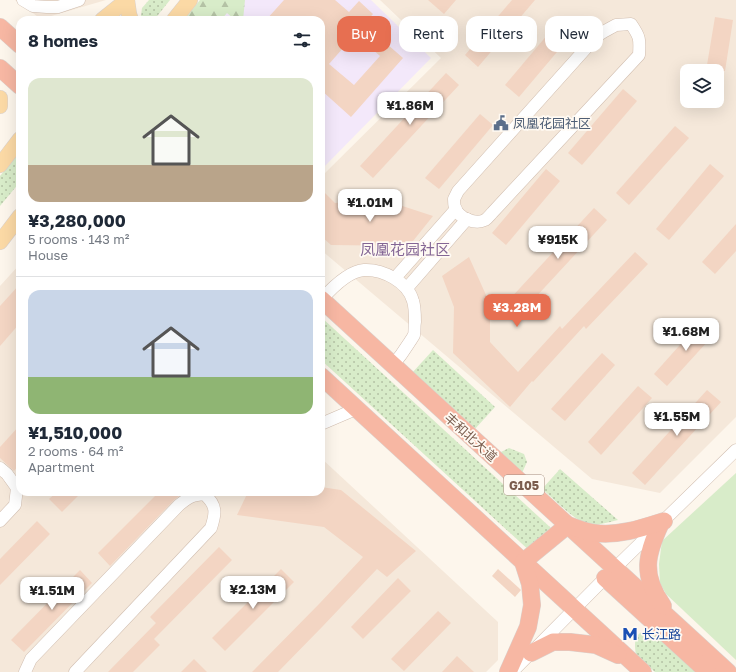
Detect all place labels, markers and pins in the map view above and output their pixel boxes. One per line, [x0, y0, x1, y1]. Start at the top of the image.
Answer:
pin: ¥1.86M [377, 92, 443, 126]
public building icon: 凤凰花园社区 [492, 114, 510, 132]
place label: 凤凰花园社区 [513, 115, 591, 131]
pin: ¥1.01M [337, 189, 403, 223]
pin: ¥915K [530, 226, 586, 260]
pin: ¥3.28M [484, 294, 550, 328]
pin: ¥1.68M [653, 318, 719, 352]
pin: ¥1.55M [644, 403, 710, 437]
pin: ¥2.13M [220, 576, 286, 610]
pin: ¥1.51M [19, 577, 85, 611]
metro station icon: 长江路 [621, 625, 639, 643]
place label: 长江路 [642, 626, 681, 642]

